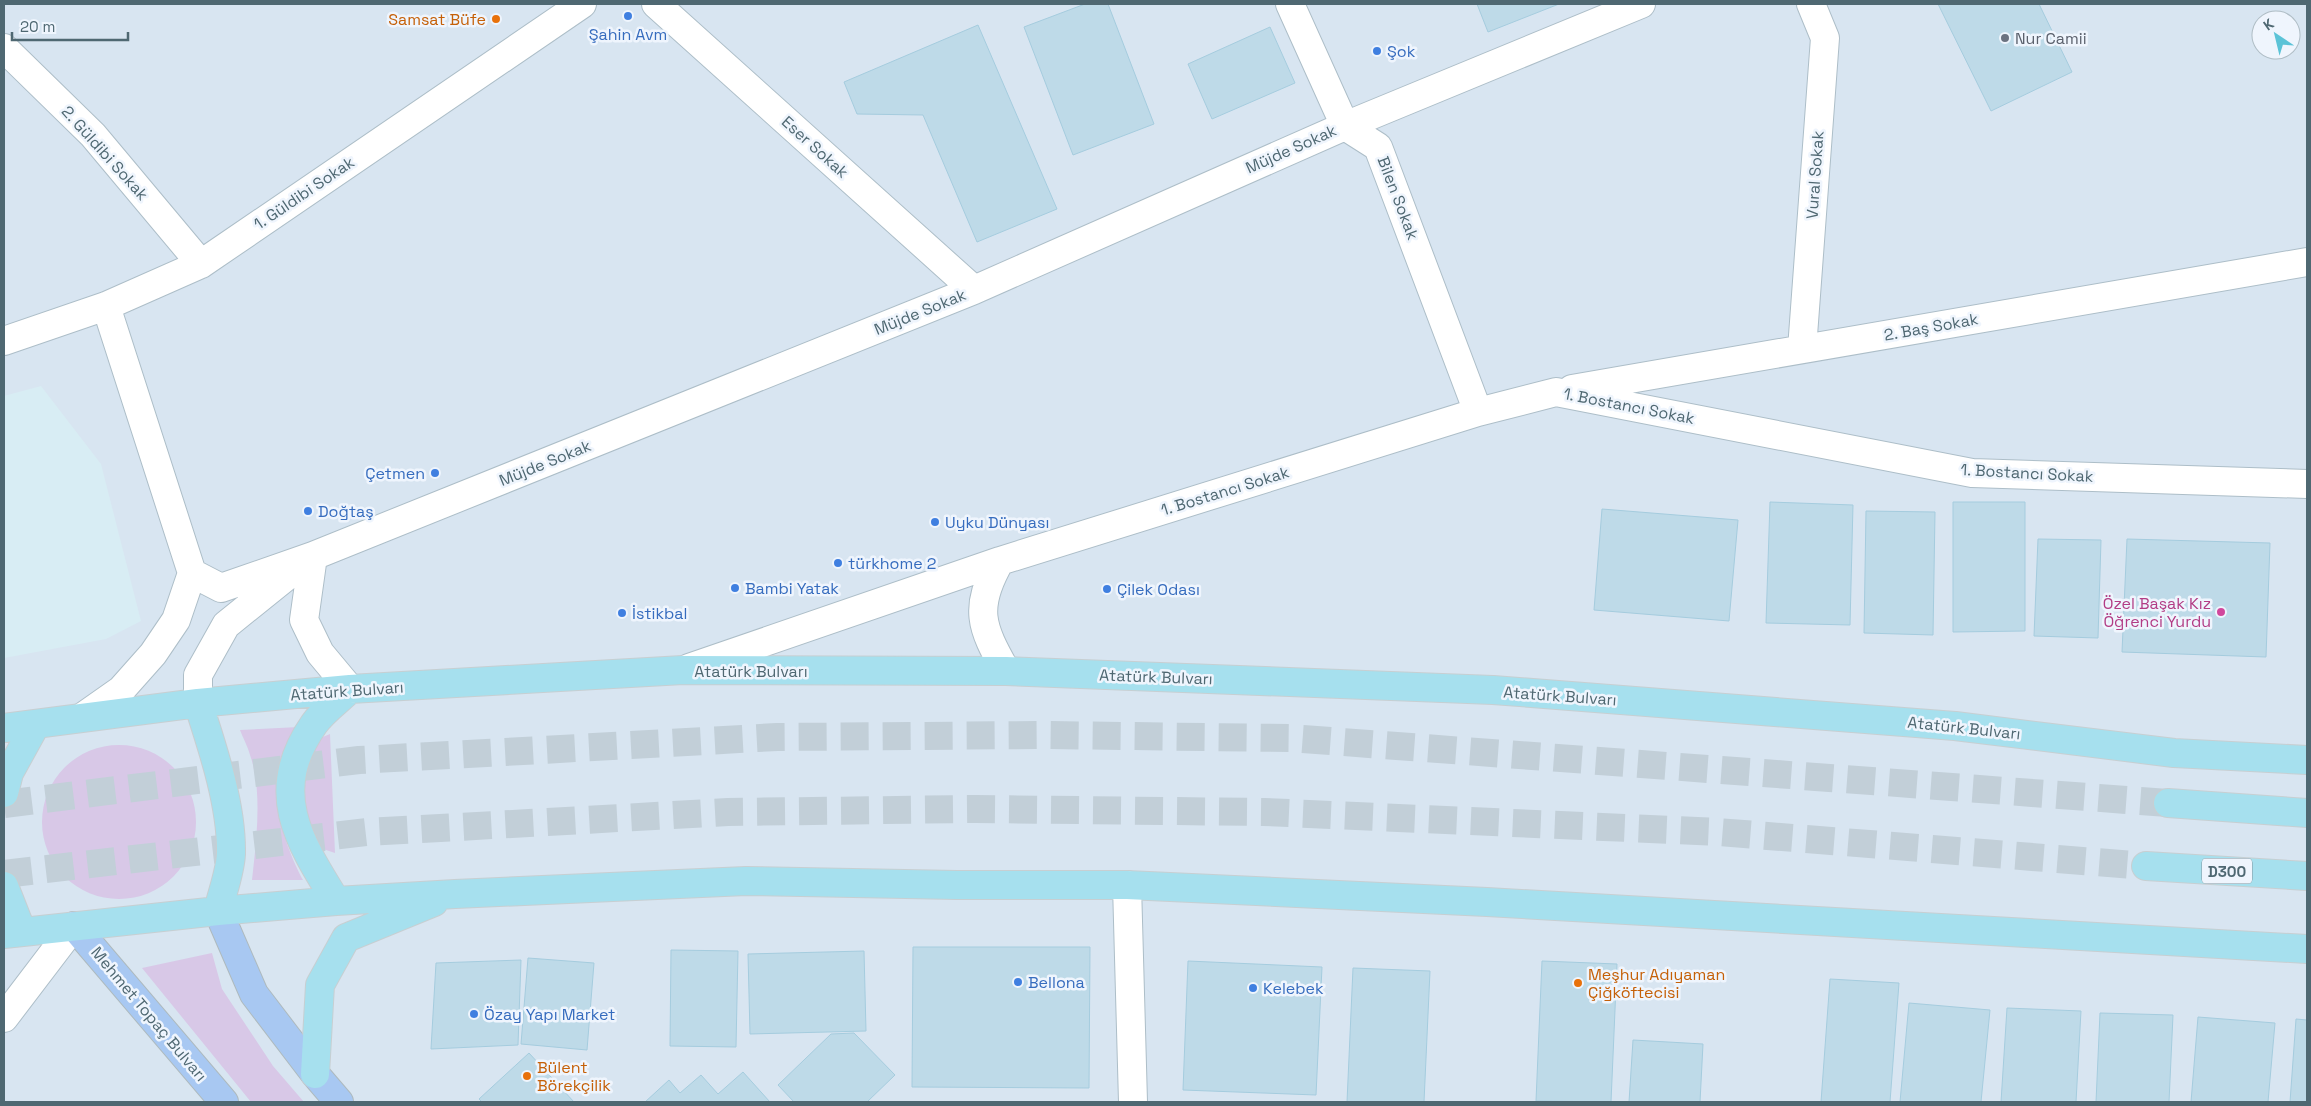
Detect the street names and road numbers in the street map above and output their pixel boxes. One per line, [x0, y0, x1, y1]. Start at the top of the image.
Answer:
street label: 2. Güldibi Sokak [57, 101, 153, 205]
street label: Eser Sokak [777, 111, 853, 183]
street label: Müjde Sokak [1242, 119, 1340, 178]
street label: Vural Sokak [1801, 130, 1829, 220]
street label: 1. Güldibi Sokak [250, 151, 359, 234]
street label: Bilen Sokak [1372, 153, 1424, 243]
street label: Müjde Sokak [871, 284, 969, 340]
street label: 2. Baş Sokak [1882, 308, 1980, 346]
street label: 1. Bostancı Sokak [1562, 383, 1697, 429]
street label: Müjde Sokak [496, 435, 594, 491]
street label: 1. Bostancı Sokak [1960, 459, 2094, 487]
street label: 1. Bostancı Sokak [1158, 461, 1292, 520]
street label: Atatürk Bulvarı [694, 661, 808, 682]
street label: Atatürk Bulvarı [1099, 665, 1213, 689]
street label: Atatürk Bulvarı [290, 677, 404, 705]
street label: Atatürk Bulvarı [1503, 682, 1617, 710]
street label: Atatürk Bulvarı [1906, 712, 2022, 744]
road number: D300 [2202, 858, 2252, 884]
street label: Mehmet Topaç Bulvarı [86, 942, 212, 1086]

